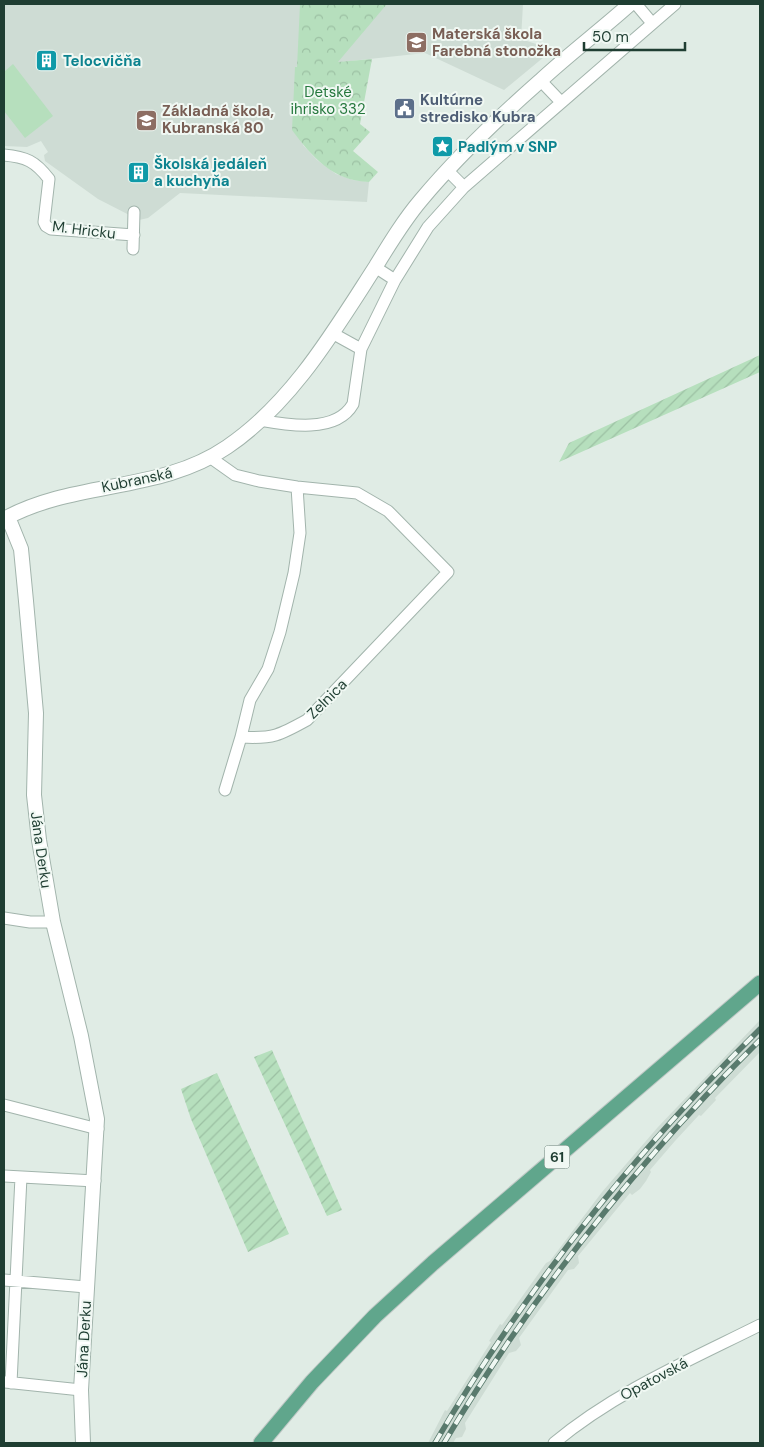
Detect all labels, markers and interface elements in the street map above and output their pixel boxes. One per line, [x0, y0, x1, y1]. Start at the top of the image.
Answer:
scale bar [584, 20, 685, 52]
place label: Materská škola Farebná stonožka [432, 24, 561, 61]
text: 50 m [592, 27, 629, 47]
school or university icon: Materská škola Farebná stonožka [404, 31, 428, 55]
building icon: Telocvičňa [35, 49, 59, 73]
place label: Telocvičňa [63, 51, 141, 71]
park label: Detské ihrisko 332 [290, 82, 366, 119]
place label: Kultúrne stredisko Kubra [420, 90, 536, 127]
public building icon: Kultúrne stredisko Kubra [392, 97, 416, 121]
place label: Základná škola, Kubranská 80 [162, 101, 274, 138]
school or university icon: Základná škola, Kubranská 80 [134, 108, 158, 132]
place icon: Padlým v SNP [430, 135, 454, 159]
place label: Padlým v SNP [458, 137, 557, 157]
place label: Školská jedáleň a kuchyňa [154, 154, 267, 191]
building icon: Školská jedáleň a kuchyňa [126, 161, 150, 185]
street label: M. Hricku [51, 216, 117, 244]
street label: Kubranská [100, 463, 174, 497]
street label: Zelnica [303, 675, 351, 723]
street label: Jána Derku [26, 810, 56, 890]
road number: 61 [544, 1146, 570, 1168]
street label: Jána Derku [72, 1300, 96, 1378]
street label: Opatovská [617, 1353, 691, 1405]

